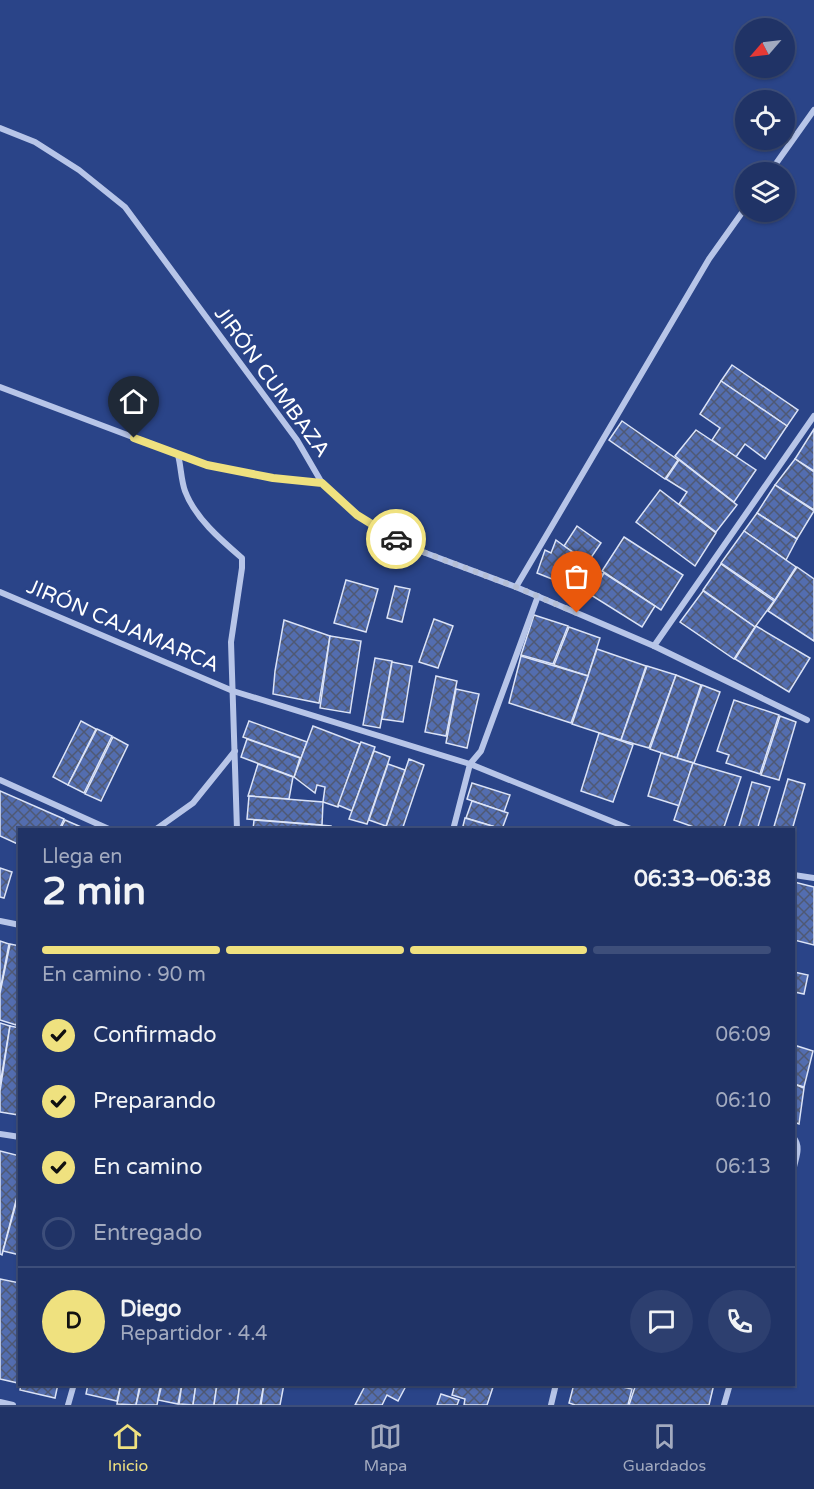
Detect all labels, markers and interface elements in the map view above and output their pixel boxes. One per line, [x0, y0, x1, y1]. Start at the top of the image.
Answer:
north arrow [735, 18, 795, 78]
map controls [735, 18, 795, 222]
button: locate [735, 90, 795, 150]
button: layers [735, 162, 795, 222]
street label: JIRÓN CUMBAZA [209, 302, 335, 462]
pin [108, 376, 159, 438]
icon: home [117, 385, 150, 418]
courier [366, 509, 426, 569]
icon: car [380, 523, 413, 556]
pin [551, 551, 602, 613]
icon: bag [560, 560, 593, 593]
street label: JIRÓN CAJAMARCA [23, 574, 223, 678]
text: Llega en [42, 845, 122, 869]
text: 06:33–06:38 [634, 866, 771, 892]
text: 2 min [42, 868, 146, 915]
text: En camino · 90 m [42, 963, 206, 987]
icon: check [42, 1019, 75, 1052]
text: Confirmado [93, 1022, 217, 1048]
text: 06:09 [716, 1023, 771, 1047]
icon: check [42, 1085, 75, 1118]
text: Preparando [93, 1088, 216, 1114]
text: 06:10 [716, 1089, 771, 1113]
icon: check [42, 1151, 75, 1184]
text: En camino [93, 1154, 203, 1180]
text: 06:13 [716, 1155, 771, 1179]
text: Entregado [93, 1220, 202, 1246]
button: chat [630, 1290, 693, 1353]
button: phone [708, 1290, 771, 1353]
text: Diego [120, 1296, 182, 1322]
text: D [65, 1308, 82, 1334]
text: Repartidor · 4.4 [120, 1322, 268, 1346]
tab: Inicio [108, 1420, 148, 1476]
tab: Mapa [364, 1420, 407, 1476]
tab: Guardados [623, 1420, 706, 1476]

